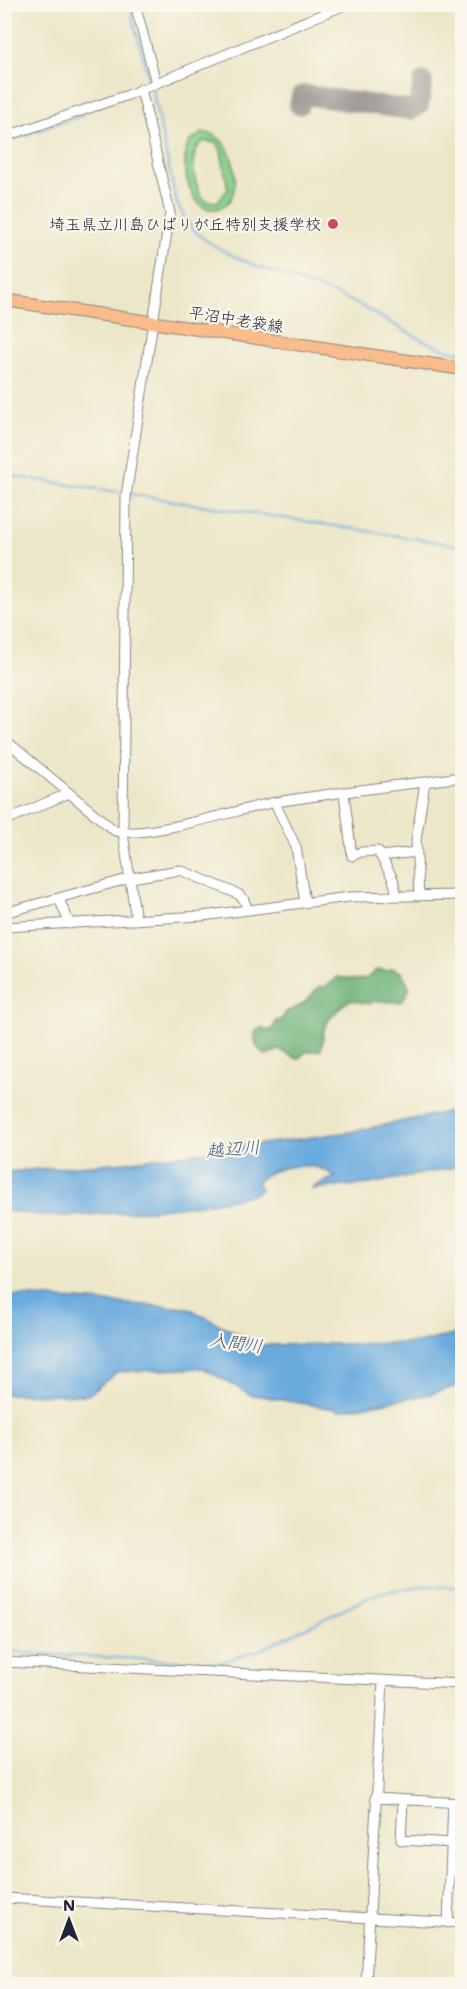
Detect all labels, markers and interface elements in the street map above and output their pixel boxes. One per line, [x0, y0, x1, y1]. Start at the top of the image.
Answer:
place label: 埼玉県立川島ひばりが丘特別支援学校 [49, 213, 321, 234]
marker: 埼玉県立川島ひばりが丘特別支援学校 [326, 217, 340, 231]
street label: 平沼中老袋線 [187, 301, 285, 336]
water label: 越辺川 [204, 1134, 261, 1162]
water label: 入間川 [208, 1326, 265, 1358]
north arrow [39, 1890, 99, 1950]
text: N [63, 1894, 75, 1915]

